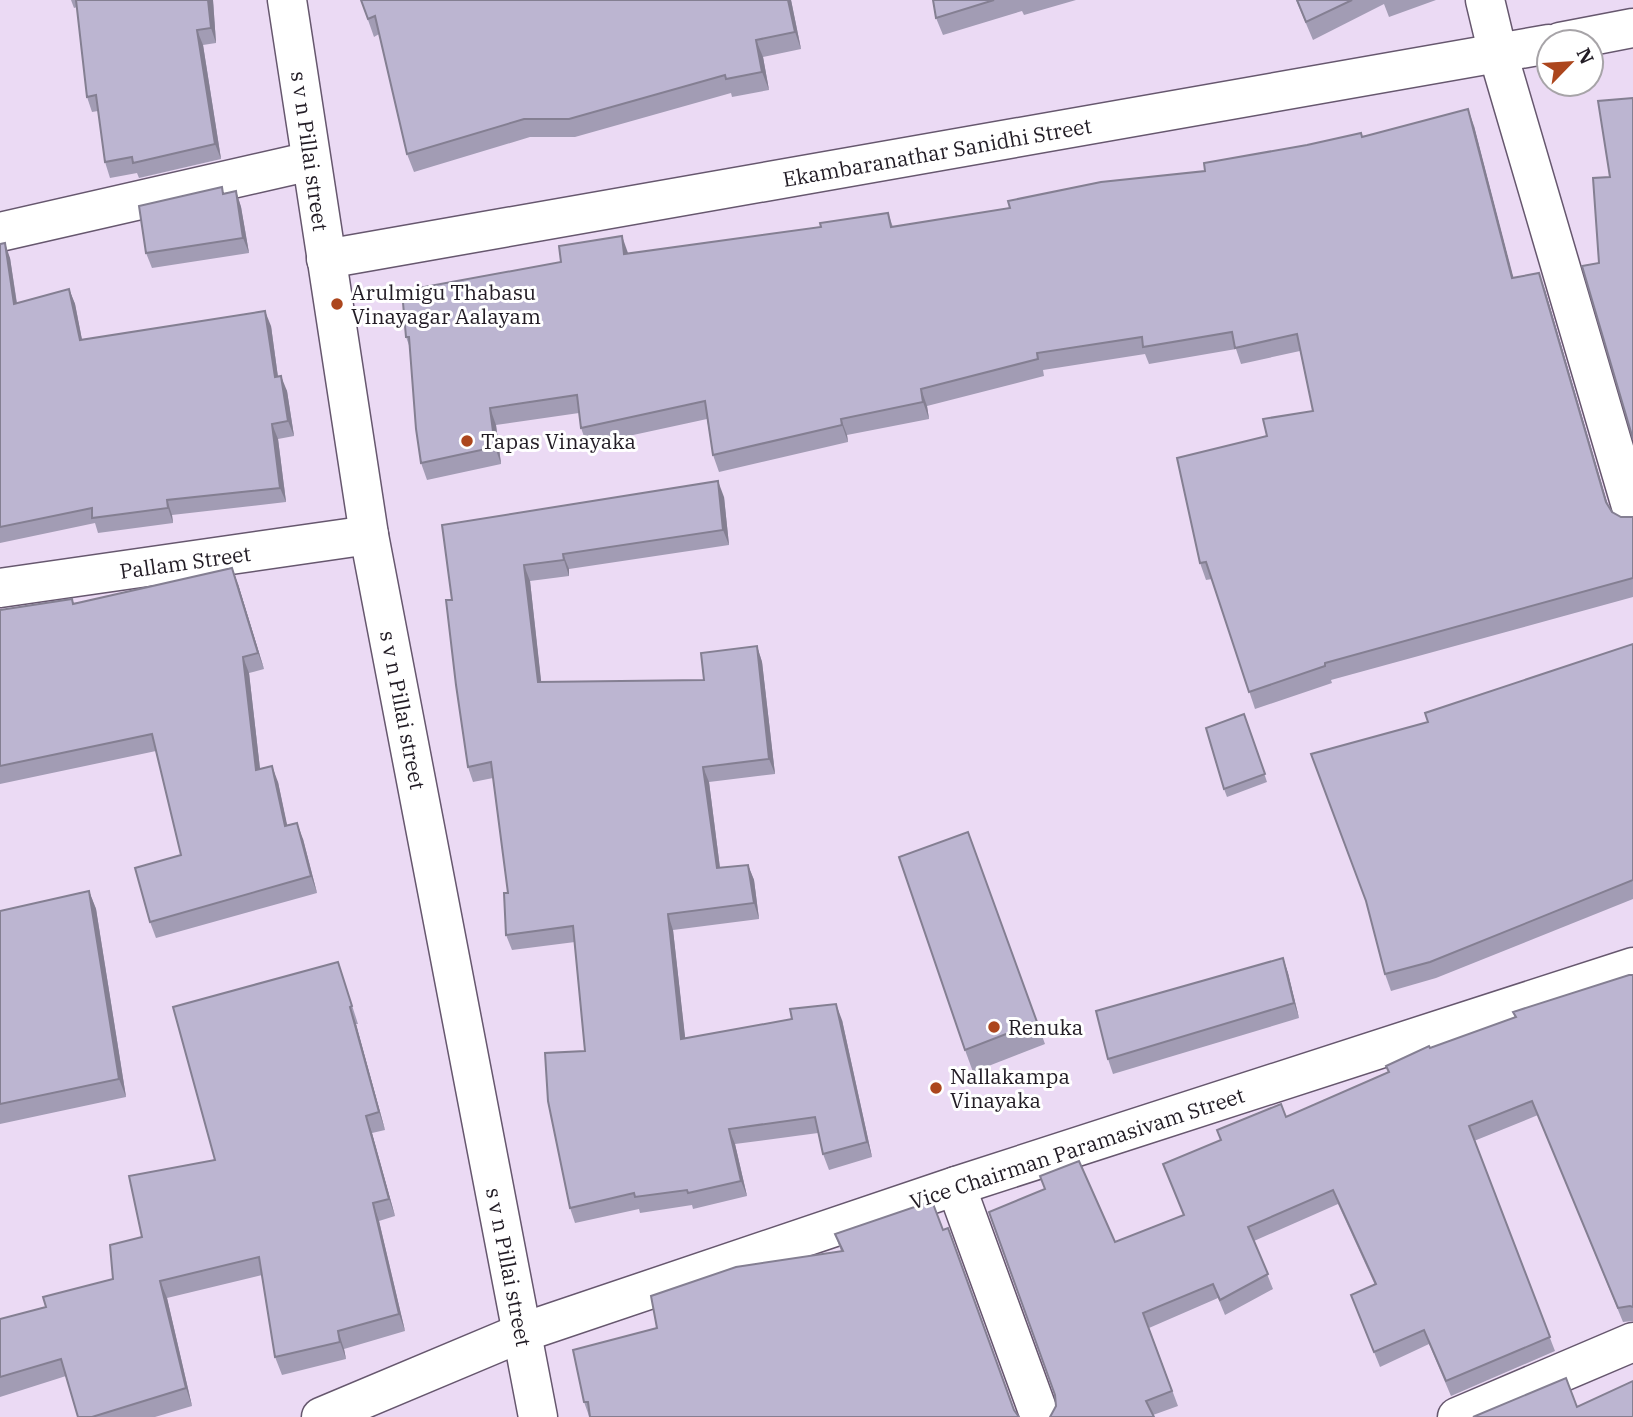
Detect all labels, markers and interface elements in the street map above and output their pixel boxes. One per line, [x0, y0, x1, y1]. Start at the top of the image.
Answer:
north arrow [1535, 28, 1605, 98]
text: N [1571, 44, 1599, 68]
street label: s v n Pillai street [285, 69, 335, 233]
street label: Ekambaranathar Sanidhi Street [780, 111, 1094, 193]
place label: Arulmigu Thabasu Vinayagar Aalayam [351, 278, 541, 330]
marker: Arulmigu Thabasu Vinayagar Aalayam [329, 296, 345, 312]
place label: Tapas Vinayaka [481, 427, 636, 455]
marker: Tapas Vinayaka [459, 433, 475, 449]
street label: Pallam Street [118, 539, 252, 585]
street label: s v n Pillai street [374, 628, 432, 792]
place label: Renuka [1008, 1013, 1083, 1041]
marker: Renuka [986, 1019, 1002, 1035]
place label: Nallakampa Vinayaka [950, 1062, 1070, 1114]
marker: Nallakampa Vinayaka [928, 1080, 944, 1096]
street label: Vice Chairman Paramasivam Street [906, 1081, 1248, 1215]
street label: s v n Pillai street [480, 1185, 538, 1349]

